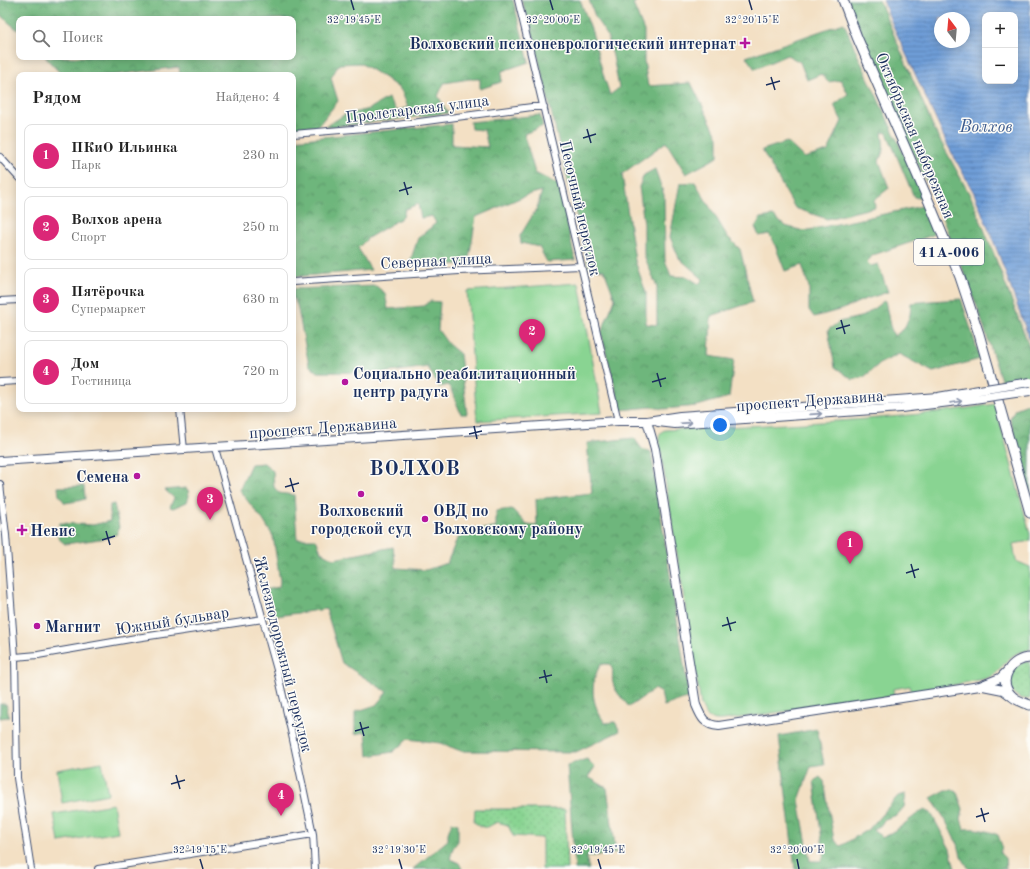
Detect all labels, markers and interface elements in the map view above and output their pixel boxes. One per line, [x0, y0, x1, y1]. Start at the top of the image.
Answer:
north arrow [934, 12, 970, 48]
map controls [982, 12, 1018, 84]
button: + [982, 12, 1018, 48]
text: 32°19'45"E [327, 15, 381, 25]
text: 32°20'00"E [526, 15, 580, 25]
text: 32°20'15"E [725, 15, 779, 25]
search box [16, 16, 296, 60]
icon: search [30, 27, 52, 49]
text: Поиск [62, 31, 103, 46]
place label: Волховский психоневрологический интернат [409, 37, 736, 53]
marker: Волховский психоневрологический интернат [739, 37, 751, 49]
button: − [982, 48, 1018, 84]
street label: Октябрьская набережная [872, 50, 956, 221]
text: Рядом [32, 90, 81, 107]
text: Найдено: 4 [216, 91, 280, 104]
street label: Пролетарская улица [344, 93, 490, 127]
water label: Волхов [958, 119, 1013, 136]
street label: Песочный переулок [556, 139, 602, 278]
text: ПКиО Ильинка [71, 141, 178, 156]
text: 1 [42, 149, 50, 162]
text: 230 m [242, 149, 279, 162]
text: Парк [71, 159, 101, 172]
text: Волхов арена [71, 213, 162, 228]
text: 2 [42, 221, 50, 234]
text: 250 m [242, 221, 279, 234]
text: Спорт [71, 231, 106, 244]
road number: 41А-006 [914, 239, 984, 265]
street label: Северная улица [380, 251, 492, 273]
text: Пятёрочка [71, 285, 145, 300]
text: 3 [42, 293, 50, 306]
text: 630 m [242, 293, 279, 306]
text: Супермаркет [71, 303, 146, 316]
pin: 2 [519, 319, 545, 352]
text: Дом [71, 357, 99, 372]
text: 4 [42, 365, 50, 378]
text: 720 m [242, 365, 279, 378]
place label: Социально реабилитационный центр радуга [353, 367, 576, 401]
text: Гостиница [71, 375, 131, 388]
marker: Социально реабилитационный центр радуга [340, 377, 350, 387]
street label: проспект Державина [736, 389, 885, 415]
one-way arrow [949, 398, 962, 406]
one-way arrow [809, 410, 822, 417]
your location [710, 415, 730, 435]
street label: проспект Державина [249, 416, 398, 442]
one-way arrow [679, 420, 692, 427]
district label: ВОЛХОВ [369, 460, 461, 480]
place label: Семена [76, 470, 129, 486]
marker: Семена [132, 471, 142, 481]
pin: 3 [197, 487, 223, 520]
marker: Волховский городской суд [356, 489, 366, 499]
place label: Волховский городской суд [311, 504, 411, 538]
place label: ОВД по Волховскому району [433, 504, 583, 538]
marker: ОВД по Волховскому району [420, 514, 430, 524]
place label: Невис [30, 524, 75, 540]
marker: Невис [17, 525, 27, 535]
pin: 1 [837, 531, 863, 564]
street label: Железнодорожный переулок [250, 555, 314, 754]
street label: Южный бульвар [114, 605, 230, 639]
place label: Магнит [45, 620, 101, 636]
marker: Магнит [32, 621, 42, 631]
pin: 4 [268, 783, 294, 816]
text: 32°19'15"E [173, 845, 227, 855]
text: 32°19'30"E [372, 845, 426, 855]
text: 32°19'45"E [571, 845, 625, 855]
text: 32°20'00"E [770, 845, 824, 855]

